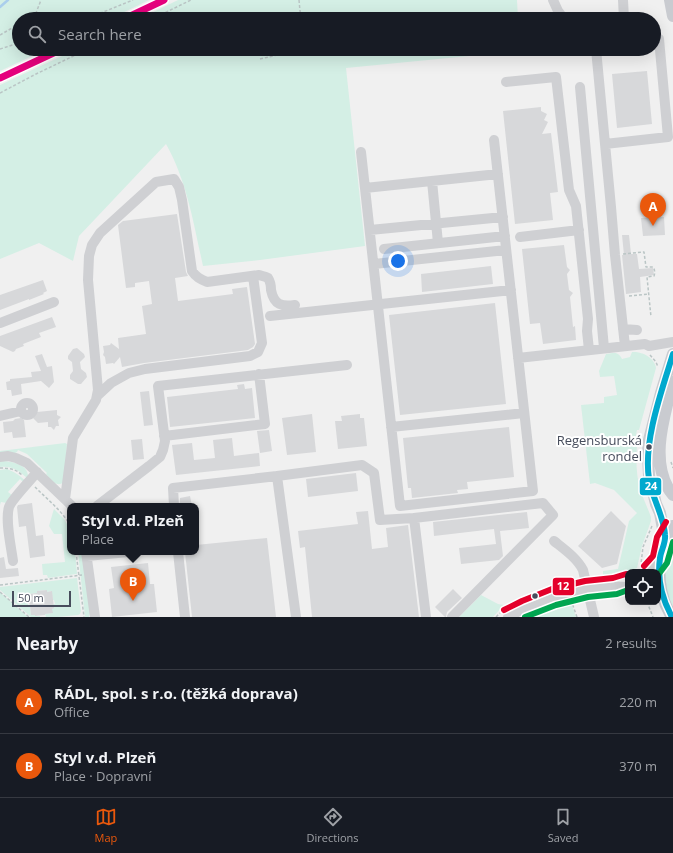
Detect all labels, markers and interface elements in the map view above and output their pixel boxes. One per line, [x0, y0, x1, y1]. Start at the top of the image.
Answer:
search box [12, 12, 661, 56]
icon: search [26, 23, 48, 45]
text: Search here [58, 24, 142, 44]
pin: A [640, 193, 666, 226]
your location [388, 251, 408, 271]
place label: Regensburská rondel [557, 431, 642, 465]
marker: Regensburská rondel [644, 442, 654, 452]
line badge: 24 [639, 477, 662, 496]
text: 24 [645, 478, 658, 493]
popup [67, 503, 199, 555]
text: Styl v.d. Plzeň [82, 510, 184, 530]
text: Place [82, 530, 114, 548]
pin: B [120, 568, 146, 601]
map controls [625, 569, 661, 605]
button: locate [625, 569, 661, 605]
line badge: 12 [552, 577, 575, 596]
text: 12 [557, 578, 569, 593]
scale bar [12, 589, 71, 608]
text: 50 m [18, 590, 44, 605]
unlabelled marker [530, 591, 540, 601]
text: Nearby [16, 632, 78, 655]
text: 2 results [605, 634, 657, 652]
text: RÁDL, spol. s r.o. (těžká doprava) [54, 683, 298, 703]
text: A [25, 693, 33, 711]
text: 220 m [619, 693, 657, 711]
text: Office [54, 703, 90, 721]
text: Styl v.d. Plzeň [54, 747, 156, 767]
text: B [25, 757, 33, 775]
text: 370 m [619, 757, 657, 775]
text: Place · Dopravní [54, 767, 152, 785]
tab: Map [95, 806, 117, 845]
tab: Directions [307, 806, 359, 845]
tab: Saved [548, 806, 578, 845]

